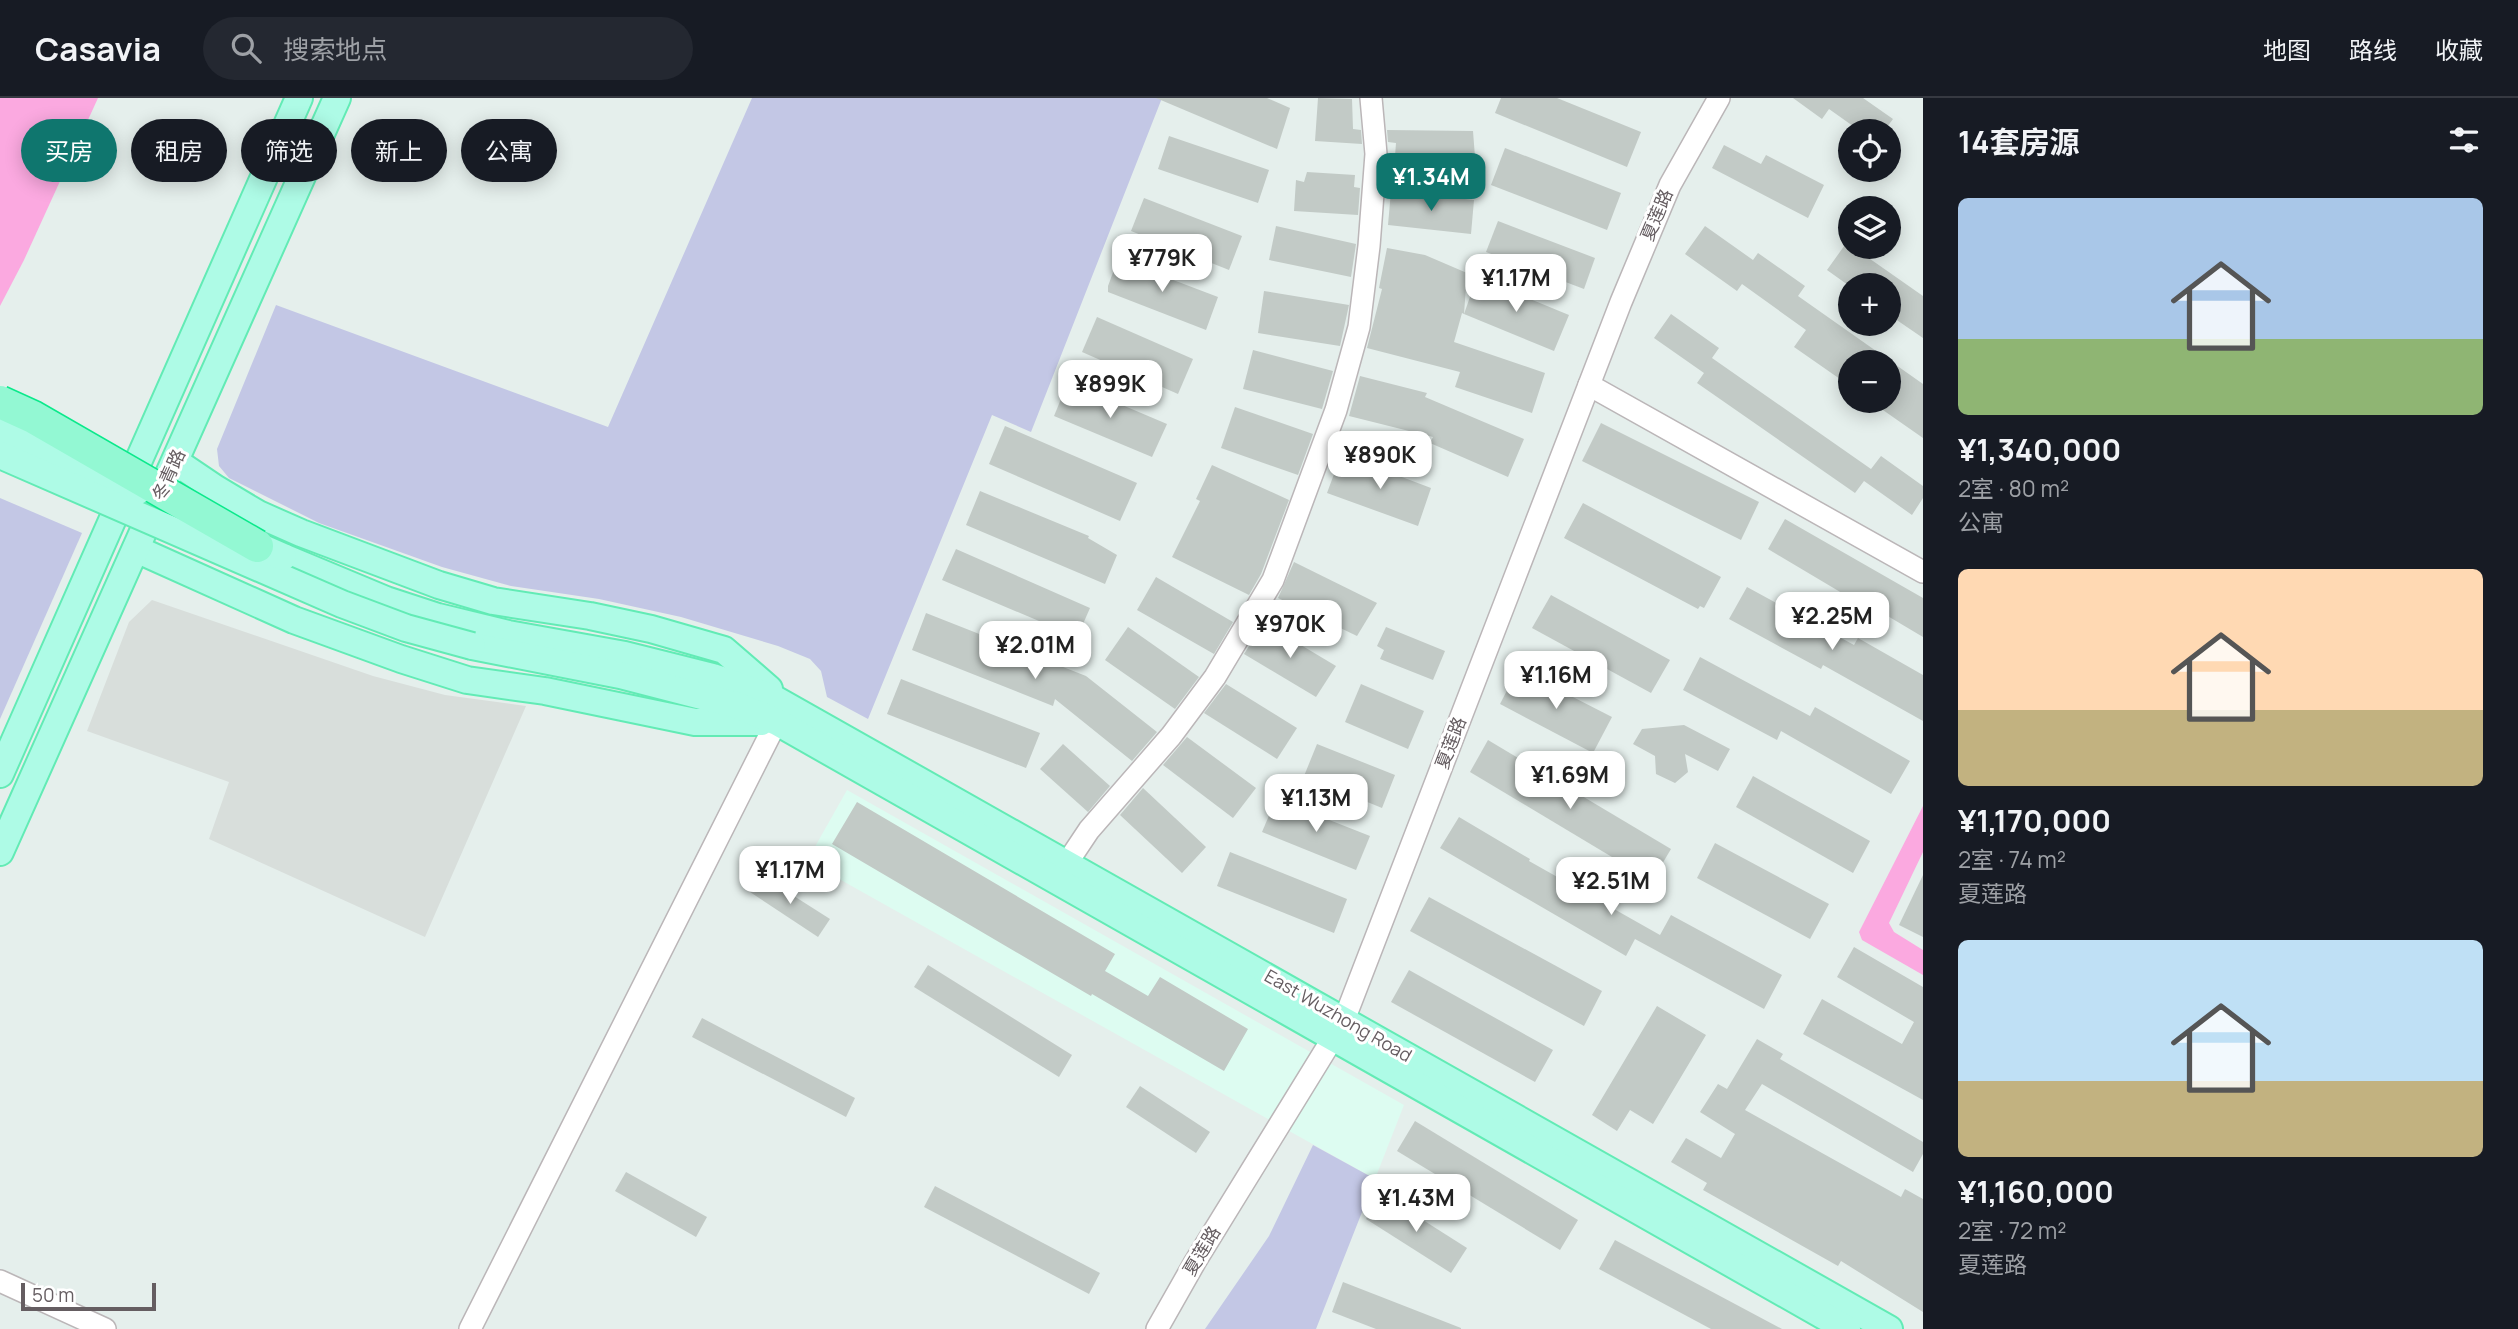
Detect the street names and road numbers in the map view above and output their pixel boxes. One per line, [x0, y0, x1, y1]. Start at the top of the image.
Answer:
street label: 夏莲路 [1634, 185, 1678, 244]
street label: 冬青路 [146, 445, 190, 504]
street label: 夏莲路 [1429, 713, 1471, 772]
street label: East Wuzhong Road [1261, 963, 1416, 1067]
street label: 夏莲路 [1177, 1221, 1225, 1280]

